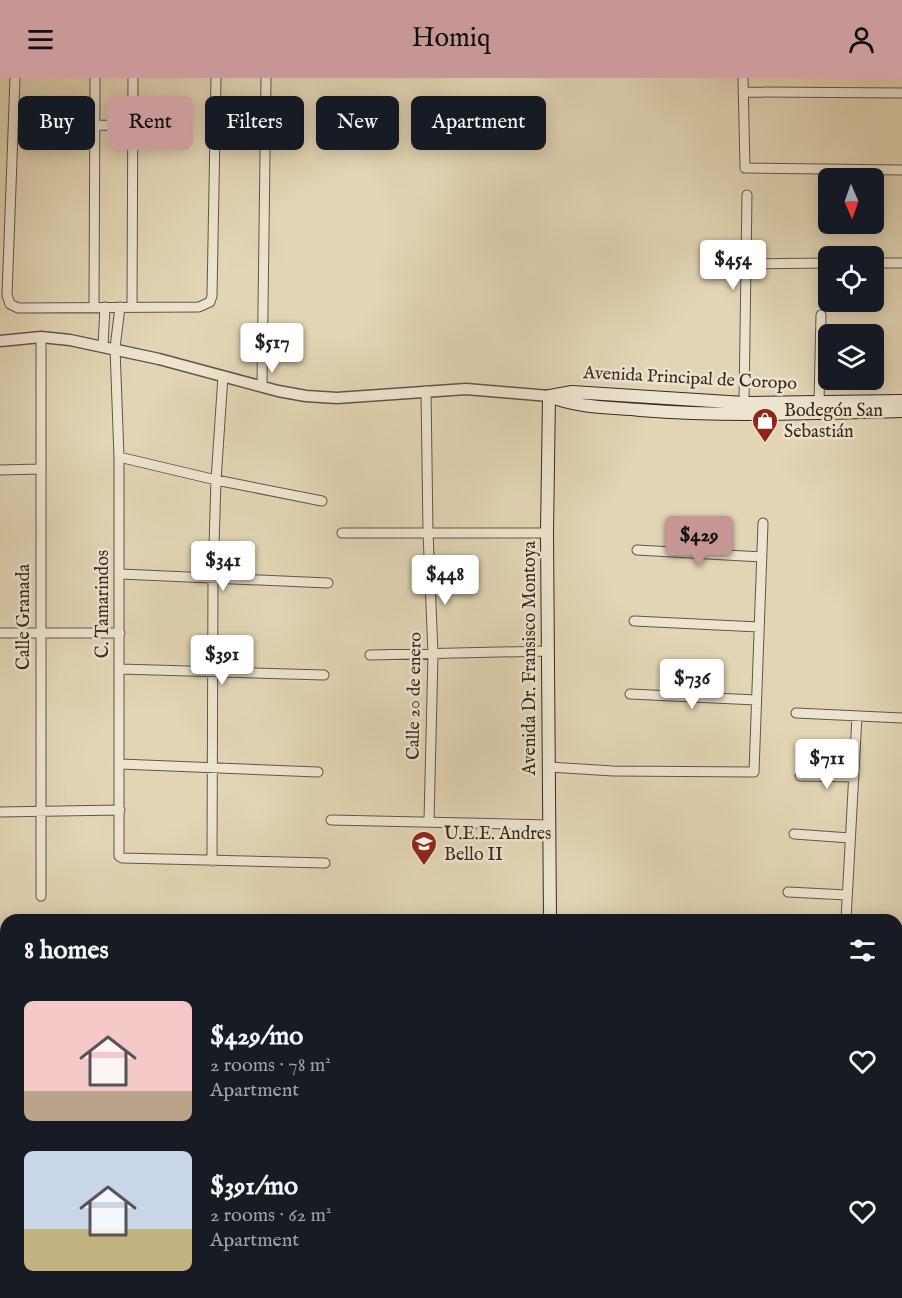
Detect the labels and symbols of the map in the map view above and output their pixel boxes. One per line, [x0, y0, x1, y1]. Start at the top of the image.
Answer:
north arrow [818, 168, 884, 234]
pin: $454 [697, 240, 769, 291]
pin: $517 [236, 323, 308, 374]
street label: Avenida Principal de Coropo [582, 362, 798, 396]
place label: Bodegón San Sebastián [784, 400, 883, 444]
shop icon: Bodegón San Sebastián [750, 406, 780, 444]
pin: $429 [663, 516, 735, 567]
pin: $341 [187, 541, 259, 592]
street label: Avenida Dr. Fransisco Montoya [519, 541, 542, 776]
street label: C. Tamarindos [92, 550, 115, 658]
pin: $448 [409, 555, 481, 606]
street label: Calle Granada [13, 564, 36, 670]
street label: Calle 20 de enero [402, 631, 428, 760]
pin: $391 [186, 635, 258, 686]
pin: $736 [656, 659, 728, 710]
pin: $711 [791, 739, 863, 790]
place label: U.E.E. Andres Bello II [444, 823, 551, 867]
school or university icon: U.E.E. Andres Bello II [409, 829, 439, 867]

